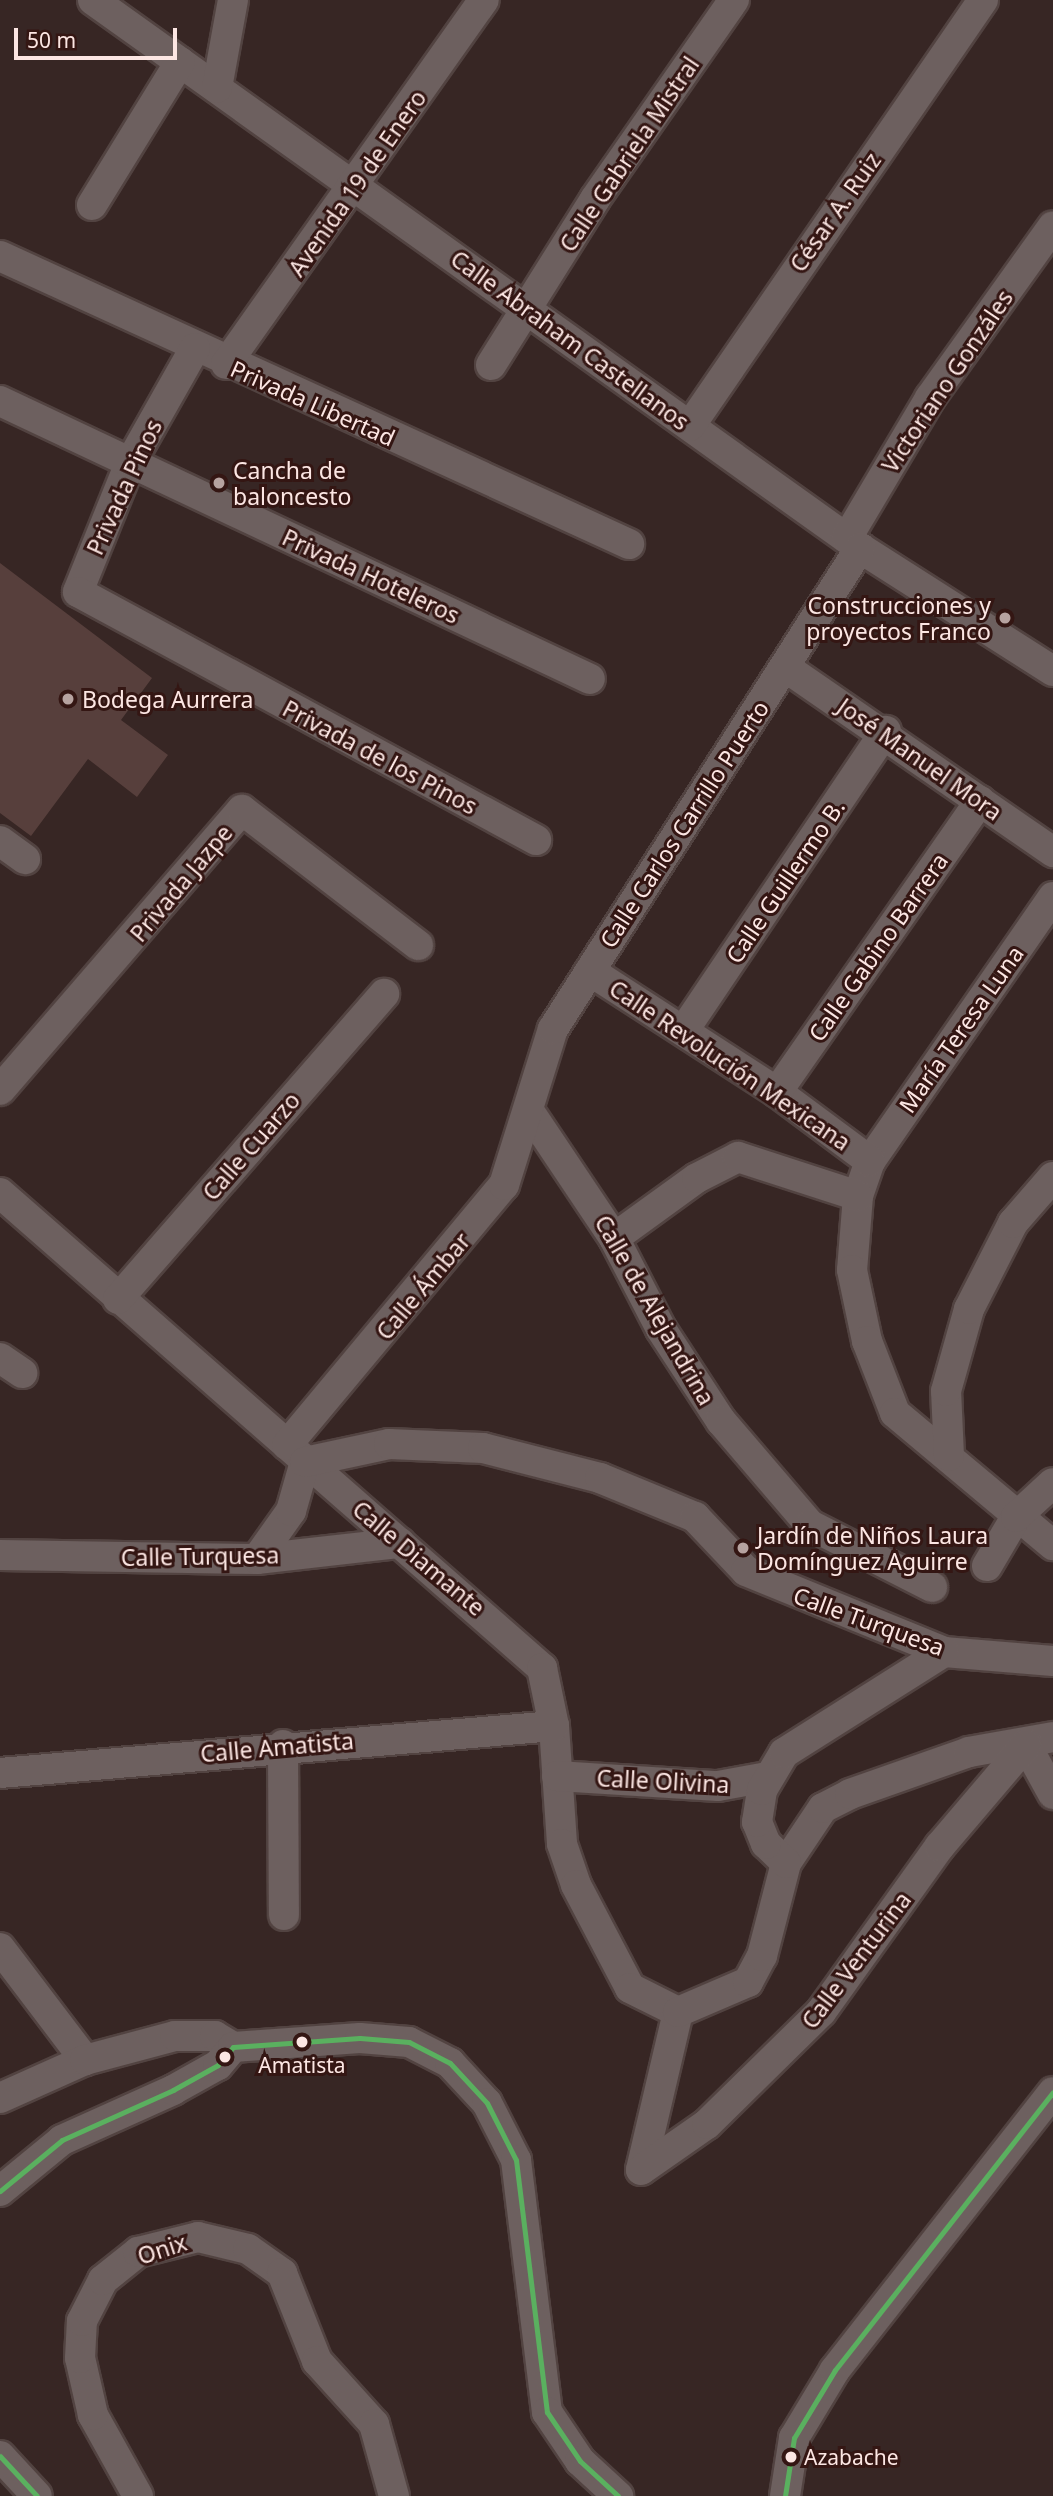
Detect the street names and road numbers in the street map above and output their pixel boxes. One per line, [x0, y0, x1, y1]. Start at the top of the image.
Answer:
street label: Calle Gabriela Mistral [553, 51, 705, 257]
street label: Avenida 19 de Enero [282, 85, 432, 281]
street label: César A. Ruiz [784, 147, 886, 277]
street label: Calle Abraham Castellanos [446, 244, 694, 436]
street label: Victoriano Gonzáles [876, 285, 1018, 477]
street label: Privada Libertad [227, 354, 399, 452]
street label: Privada Pinos [81, 415, 167, 559]
street label: Privada Hoteleros [278, 523, 464, 629]
street label: José Manuel Mora [833, 692, 1007, 826]
street label: Privada de los Pinos [278, 694, 482, 820]
street label: Calle Carlos Carrillo Puerto [594, 695, 774, 953]
street label: Calle Guillermo B. [720, 794, 850, 968]
street label: Privada Jazpe [124, 819, 238, 947]
street label: Calle Gabino Barrera [803, 848, 953, 1046]
street label: María Teresa Luna [893, 940, 1029, 1118]
street label: Calle Revolución Mexicana [604, 974, 856, 1156]
street label: Calle Cuarzo [197, 1086, 305, 1206]
street label: Calle de Alejandrina [589, 1210, 721, 1410]
street label: Calle Ámbar [370, 1227, 476, 1345]
street label: Calle Diamante [347, 1495, 491, 1621]
street label: Calle Turquesa [121, 1541, 279, 1571]
street label: Calle Turquesa [790, 1581, 948, 1661]
street label: Calle Amatista [199, 1727, 355, 1767]
street label: Calle Olivina [596, 1764, 730, 1798]
street label: Calle Venturina [796, 1886, 916, 2034]
street label: Onix [134, 2228, 190, 2270]

